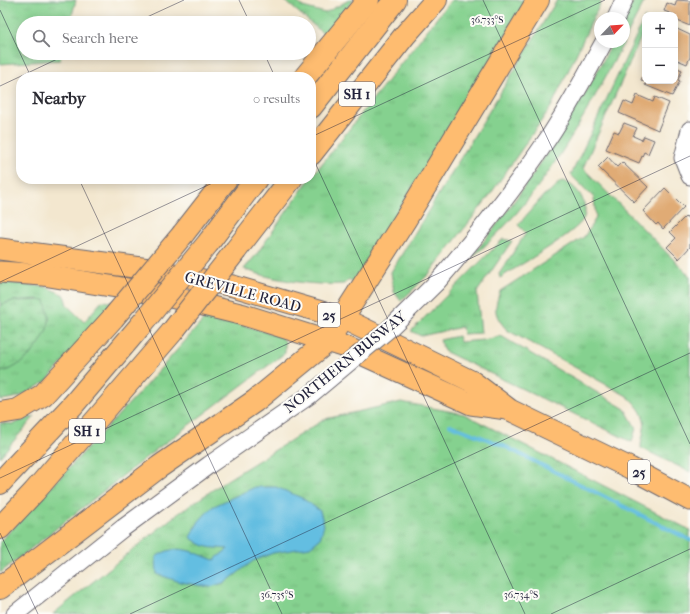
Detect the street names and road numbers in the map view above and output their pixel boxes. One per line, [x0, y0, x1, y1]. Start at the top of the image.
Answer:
road number: SH 1 [339, 82, 375, 106]
street label: GREVILLE ROAD [183, 268, 303, 316]
road number: 25 [318, 303, 340, 327]
street label: NORTHERN BUSWAY [280, 307, 410, 417]
road number: SH 1 [69, 419, 105, 443]
road number: 25 [628, 460, 650, 484]

